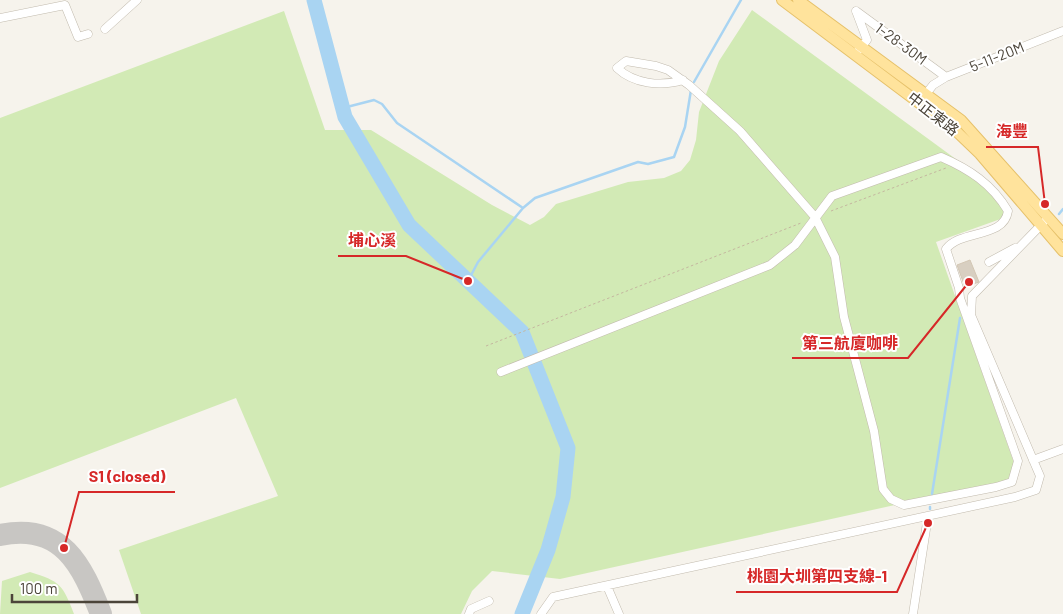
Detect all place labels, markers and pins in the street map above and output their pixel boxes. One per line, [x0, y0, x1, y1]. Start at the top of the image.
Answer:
callout: 海豐 [986, 116, 1038, 147]
callout: 埔心溪 [338, 225, 406, 256]
callout: 第三航廈咖啡 [792, 327, 908, 358]
callout: S1 (closed) [79, 461, 175, 492]
callout: 桃園大圳第四支線-1 [736, 561, 897, 592]

